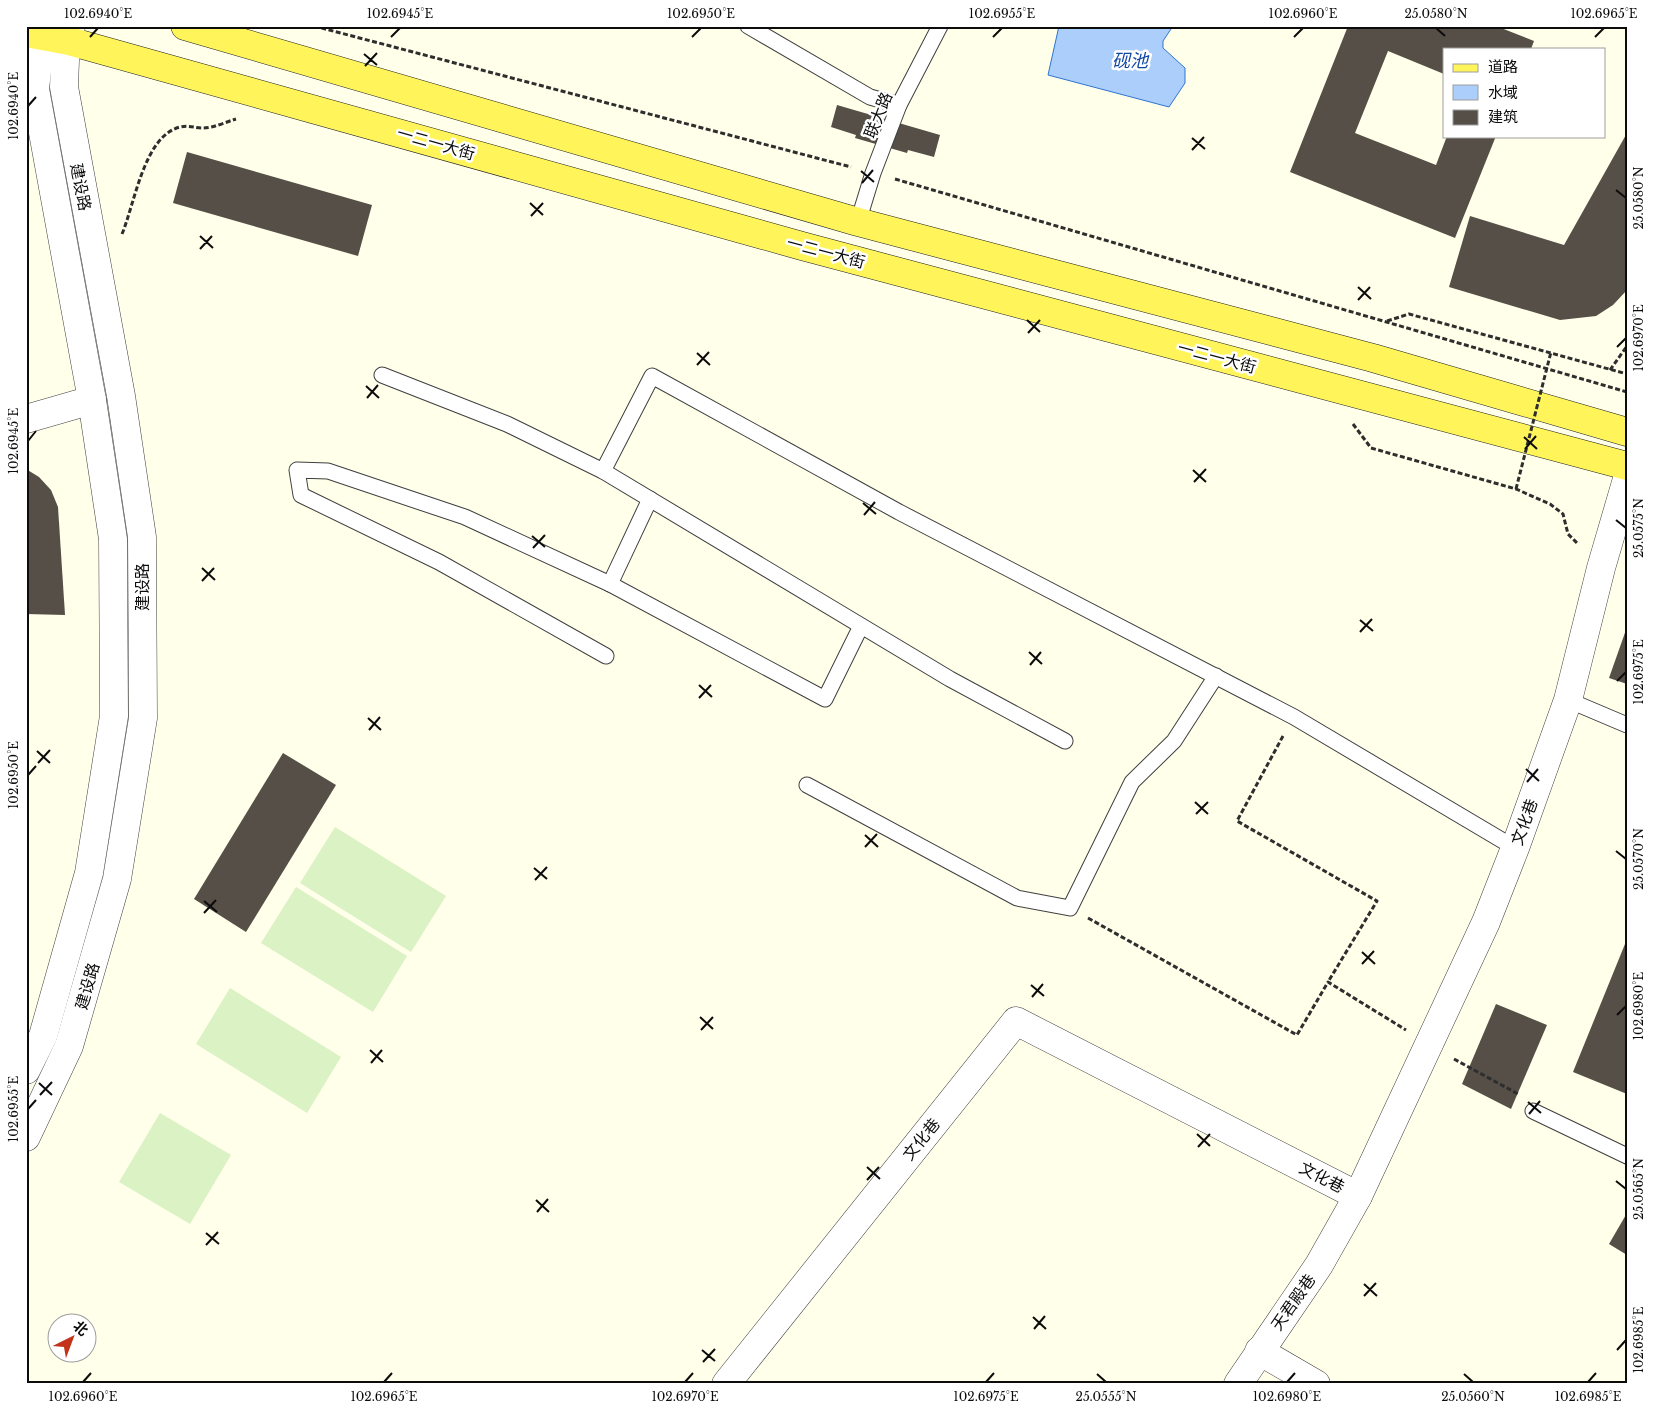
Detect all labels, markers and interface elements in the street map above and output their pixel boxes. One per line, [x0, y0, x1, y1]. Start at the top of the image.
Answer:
text: 102.6940°E [64, 6, 132, 21]
text: 102.6945°E [367, 6, 434, 21]
text: 102.6950°E [667, 6, 735, 21]
text: 102.6955°E [969, 6, 1035, 21]
text: 102.6960°E [1269, 6, 1338, 21]
text: 25.0580°N [1404, 6, 1468, 21]
text: 102.6965°E [1570, 6, 1638, 21]
legend [1443, 48, 1606, 138]
water label: 砚池 [1112, 50, 1150, 72]
text: 道路 [1488, 57, 1518, 76]
text: 102.6940°E [6, 72, 21, 140]
text: 水域 [1488, 83, 1518, 102]
street label: 联大路 [860, 89, 896, 141]
text: 建筑 [1488, 107, 1518, 126]
street label: 一二一大街 [395, 122, 477, 164]
street label: 建设路 [67, 162, 95, 212]
text: 25.0580°N [1631, 166, 1646, 230]
street label: 一二一大街 [785, 232, 867, 272]
text: 102.6970°E [1631, 304, 1646, 372]
street label: 一二一大街 [1176, 337, 1258, 377]
text: 102.6945°E [6, 407, 21, 474]
text: 25.0575°N [1631, 498, 1646, 558]
street label: 建设路 [132, 563, 152, 611]
text: 102.6975°E [1631, 639, 1646, 705]
text: 102.6950°E [6, 741, 21, 809]
street label: 文化巷 [1506, 796, 1542, 848]
text: 25.0570°N [1631, 828, 1646, 890]
street label: 建设路 [71, 960, 103, 1012]
text: 102.6980°E [1631, 971, 1646, 1040]
text: 102.6955°E [6, 1076, 21, 1142]
street label: 文化巷 [898, 1114, 944, 1164]
street label: 文化巷 [1296, 1157, 1348, 1197]
text: 25.0565°N [1631, 1158, 1646, 1220]
street label: 天君殿巷 [1266, 1270, 1320, 1334]
text: 102.6985°E [1631, 1306, 1646, 1373]
north arrow [48, 1312, 98, 1362]
text: 北 [69, 1317, 92, 1340]
text: 102.6960°E [49, 1389, 118, 1404]
text: 102.6965°E [350, 1389, 418, 1404]
text: 102.6970°E [651, 1389, 719, 1404]
text: 102.6975°E [953, 1389, 1019, 1404]
text: 25.0555°N [1075, 1389, 1137, 1404]
text: 102.6980°E [1253, 1389, 1322, 1404]
text: 25.0560°N [1441, 1389, 1505, 1404]
text: 102.6985°E [1555, 1389, 1622, 1404]

